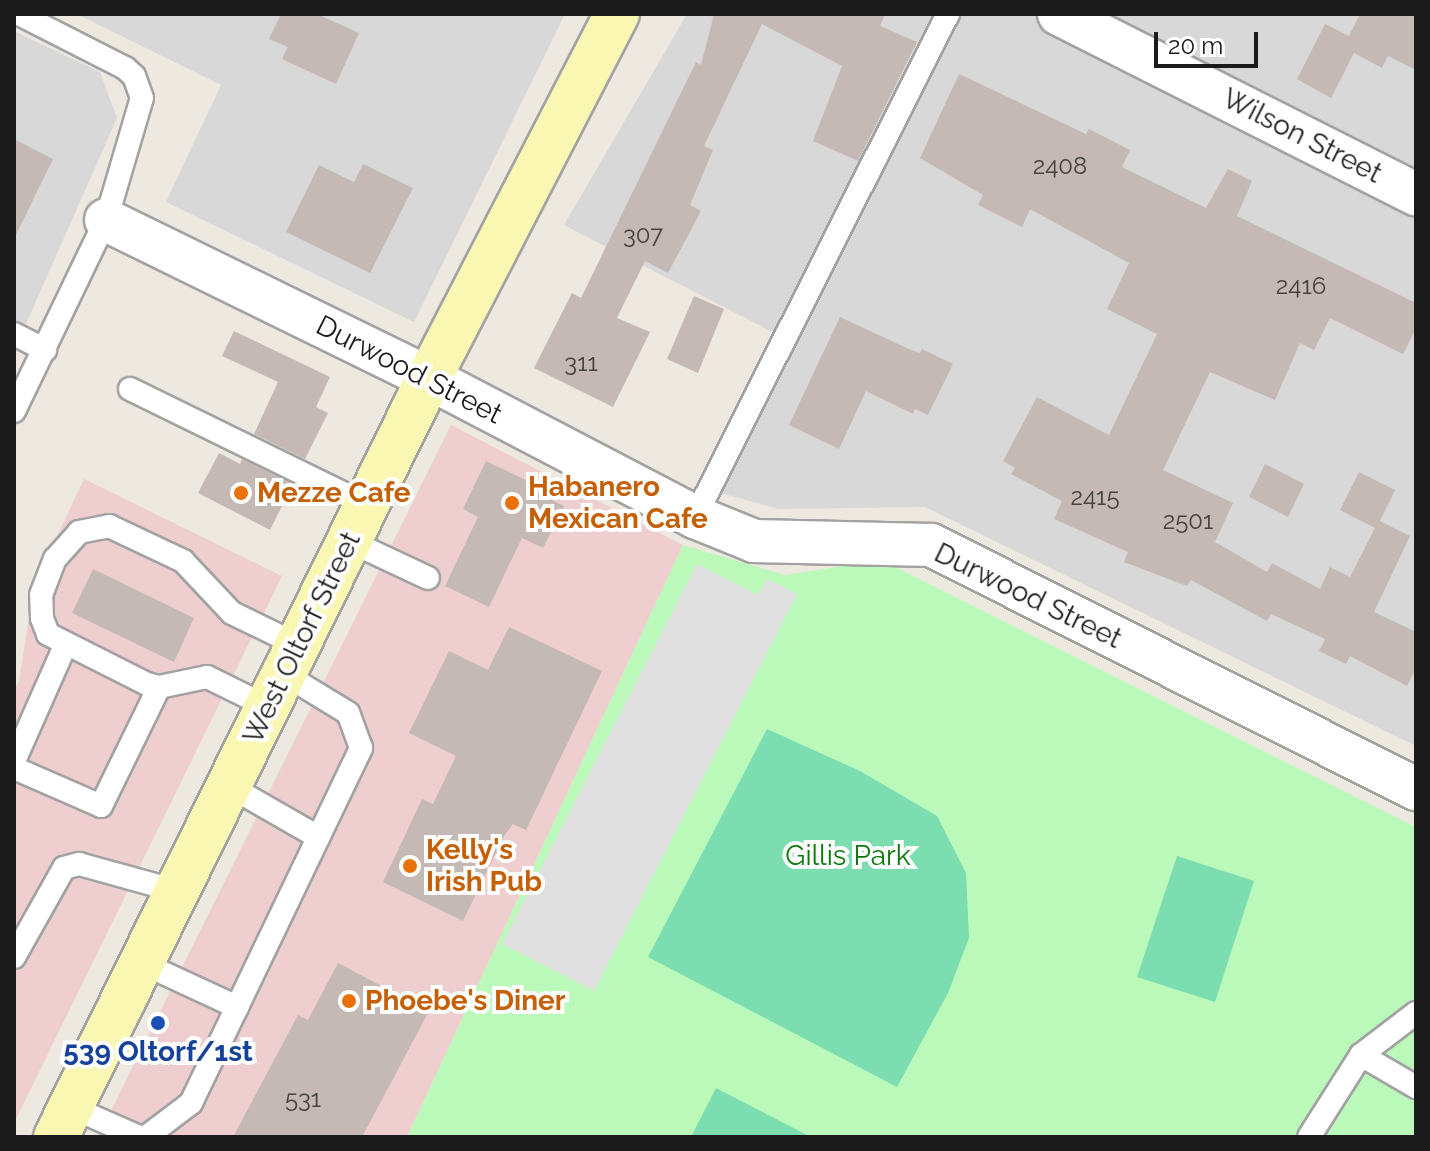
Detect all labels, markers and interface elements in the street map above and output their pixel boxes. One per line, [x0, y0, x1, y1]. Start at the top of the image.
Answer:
scale bar [1158, 16, 1262, 66]
text: 20 m [1168, 31, 1223, 60]
street label: Wilson Street [1217, 81, 1387, 191]
house number: 2408 [1033, 152, 1087, 180]
house number: 307 [623, 221, 663, 249]
house number: 2416 [1276, 272, 1326, 300]
street label: Durwood Street [310, 309, 508, 431]
house number: 311 [564, 349, 598, 377]
place label: Habanero Mexican Cafe [528, 470, 708, 536]
place label: Mezze Cafe [257, 476, 411, 510]
house number: 2415 [1071, 483, 1119, 511]
marker: Mezze Cafe [232, 484, 250, 502]
marker: Habanero Mexican Cafe [503, 494, 521, 512]
house number: 2501 [1163, 507, 1213, 535]
street label: West Oltorf Street [236, 526, 368, 750]
street label: Durwood Street [929, 536, 1127, 656]
place label: Kelly's Irish Pub [426, 833, 542, 899]
park label: Gillis Park [785, 839, 911, 873]
marker: Kelly's Irish Pub [401, 857, 419, 875]
place label: Phoebe's Diner [365, 984, 566, 1018]
marker: Phoebe's Diner [340, 992, 358, 1010]
marker: 539 Oltorf/1st [149, 1014, 167, 1032]
place label: 539 Oltorf/1st [63, 1035, 253, 1069]
house number: 531 [285, 1085, 321, 1113]

